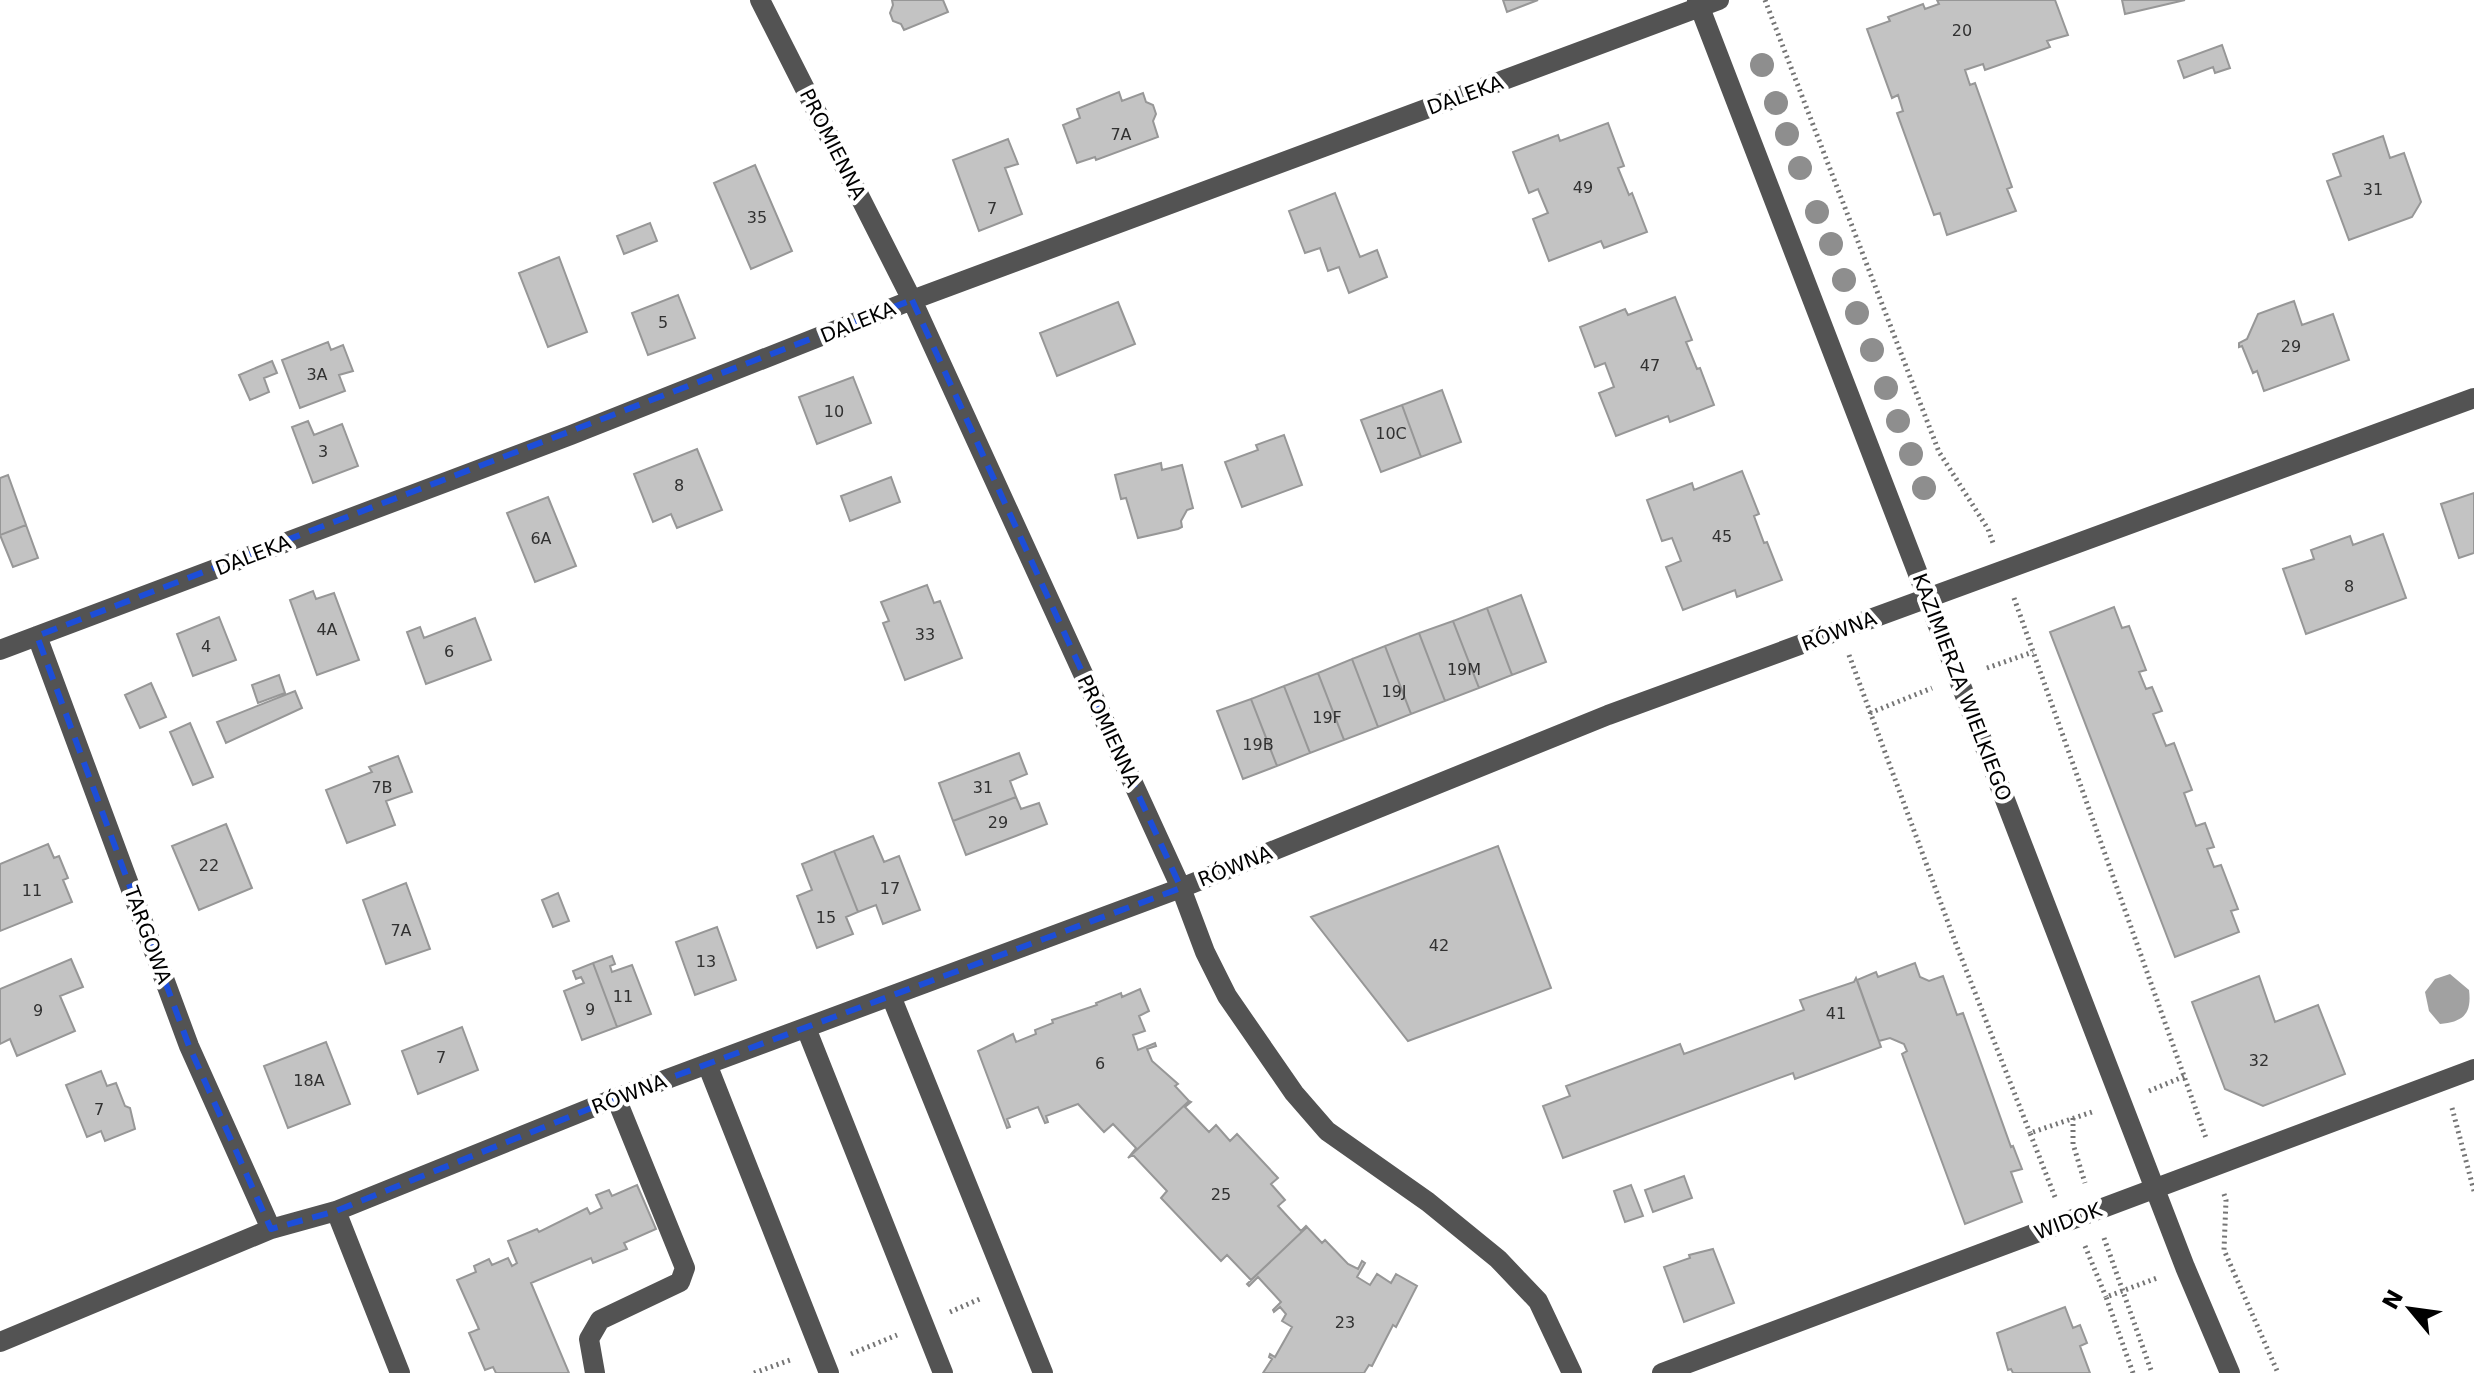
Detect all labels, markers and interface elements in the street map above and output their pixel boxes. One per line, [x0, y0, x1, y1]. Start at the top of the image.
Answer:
house number: 20 [1952, 21, 1972, 40]
street label: DALEKA [1424, 70, 1506, 120]
street label: PROMIENNA [795, 85, 871, 204]
house number: 7A [1110, 125, 1132, 144]
house number: 49 [1573, 178, 1593, 197]
house number: 31 [2363, 180, 2383, 199]
house number: 7 [987, 199, 997, 218]
house number: 35 [747, 208, 767, 227]
street label: DALEKA [817, 296, 899, 348]
house number: 5 [658, 313, 668, 332]
house number: 29 [2281, 337, 2301, 356]
house number: 47 [1640, 356, 1660, 375]
house number: 3A [306, 365, 328, 384]
house number: 10 [824, 402, 844, 421]
house number: 10C [1375, 424, 1407, 443]
house number: 3 [318, 442, 328, 461]
house number: 8 [674, 476, 684, 495]
house number: 45 [1712, 527, 1732, 546]
house number: 6A [530, 529, 552, 548]
street label: DALEKA [212, 530, 294, 580]
street label: KAZIMIERZA WIELKIEGO [1907, 570, 2017, 804]
house number: 8 [2344, 577, 2354, 596]
street label: RÓWNA [1798, 606, 1880, 656]
house number: 4A [316, 620, 338, 639]
house number: 33 [915, 625, 935, 644]
house number: 4 [201, 637, 211, 656]
house number: 6 [444, 642, 454, 661]
house number: 19M [1447, 660, 1481, 679]
street label: PROMIENNA [1073, 671, 1146, 791]
house number: 19J [1381, 682, 1407, 701]
house number: 19F [1312, 708, 1342, 727]
house number: 19B [1242, 735, 1274, 754]
house number: 7B [371, 778, 393, 797]
house number: 31 [973, 778, 993, 797]
house number: 29 [988, 813, 1008, 832]
street label: RÓWNA [1194, 840, 1276, 892]
house number: 22 [199, 856, 219, 875]
house number: 17 [880, 879, 900, 898]
house number: 11 [22, 881, 42, 900]
street label: TARGOWA [119, 882, 177, 987]
house number: 15 [816, 908, 836, 927]
house number: 7A [390, 921, 412, 940]
house number: 42 [1429, 936, 1449, 955]
house number: 13 [696, 952, 716, 971]
house number: 11 [613, 987, 633, 1006]
house number: 9 [585, 1000, 595, 1019]
house number: 9 [33, 1001, 43, 1020]
house number: 41 [1826, 1004, 1846, 1023]
house number: 7 [436, 1048, 446, 1067]
house number: 32 [2249, 1051, 2269, 1070]
house number: 6 [1095, 1054, 1105, 1073]
street label: RÓWNA [588, 1069, 670, 1119]
house number: 18A [293, 1071, 325, 1090]
house number: 7 [94, 1100, 104, 1119]
house number: 25 [1211, 1185, 1231, 1204]
street label: WIDOK [2031, 1197, 2106, 1245]
north arrow [2370, 1269, 2450, 1349]
text: N [2378, 1285, 2408, 1314]
house number: 23 [1335, 1313, 1355, 1332]

